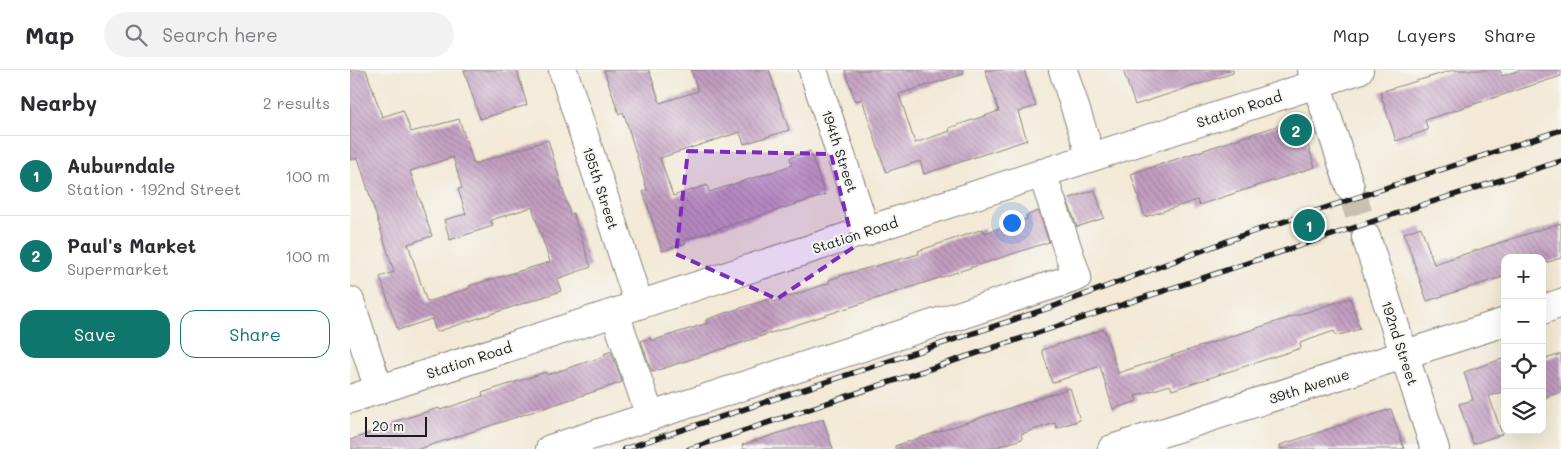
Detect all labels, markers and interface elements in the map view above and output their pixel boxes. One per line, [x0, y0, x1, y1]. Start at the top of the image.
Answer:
search box [104, 12, 454, 57]
text: Map [25, 19, 74, 50]
icon: search [122, 21, 150, 49]
text: Search here [162, 22, 278, 47]
text: Map [1333, 23, 1369, 47]
text: Layers [1397, 23, 1456, 47]
text: Share [1484, 23, 1536, 47]
street label: Station Road [1194, 86, 1284, 132]
text: Nearby [20, 89, 97, 116]
text: 2 results [263, 92, 330, 113]
street label: 194th Street [818, 107, 862, 195]
pin: 2 [1280, 111, 1312, 149]
street label: 195th Street [579, 144, 623, 232]
text: Auburndale [67, 153, 175, 178]
text: 1 [32, 165, 40, 186]
text: 100 m [285, 165, 330, 186]
text: Station · 192nd Street [67, 178, 241, 199]
pin: 1 [1293, 206, 1325, 244]
your location [999, 210, 1025, 236]
street label: Station Road [810, 212, 900, 258]
text: Paul's Market [67, 233, 196, 258]
text: 2 [32, 245, 40, 266]
text: 100 m [285, 245, 330, 266]
map controls [1501, 254, 1546, 434]
button: + [1501, 254, 1546, 299]
text: Supermarket [67, 258, 169, 279]
street label: 192nd Street [1377, 298, 1423, 388]
button: − [1501, 299, 1546, 344]
button: Save [20, 310, 170, 358]
button: Share [180, 310, 330, 358]
street label: Station Road [424, 337, 514, 383]
button: locate [1501, 344, 1546, 389]
street label: 39th Avenue [1266, 364, 1352, 408]
button: layers [1501, 389, 1546, 434]
scale bar [365, 414, 428, 437]
text: 20 m [372, 416, 404, 435]

